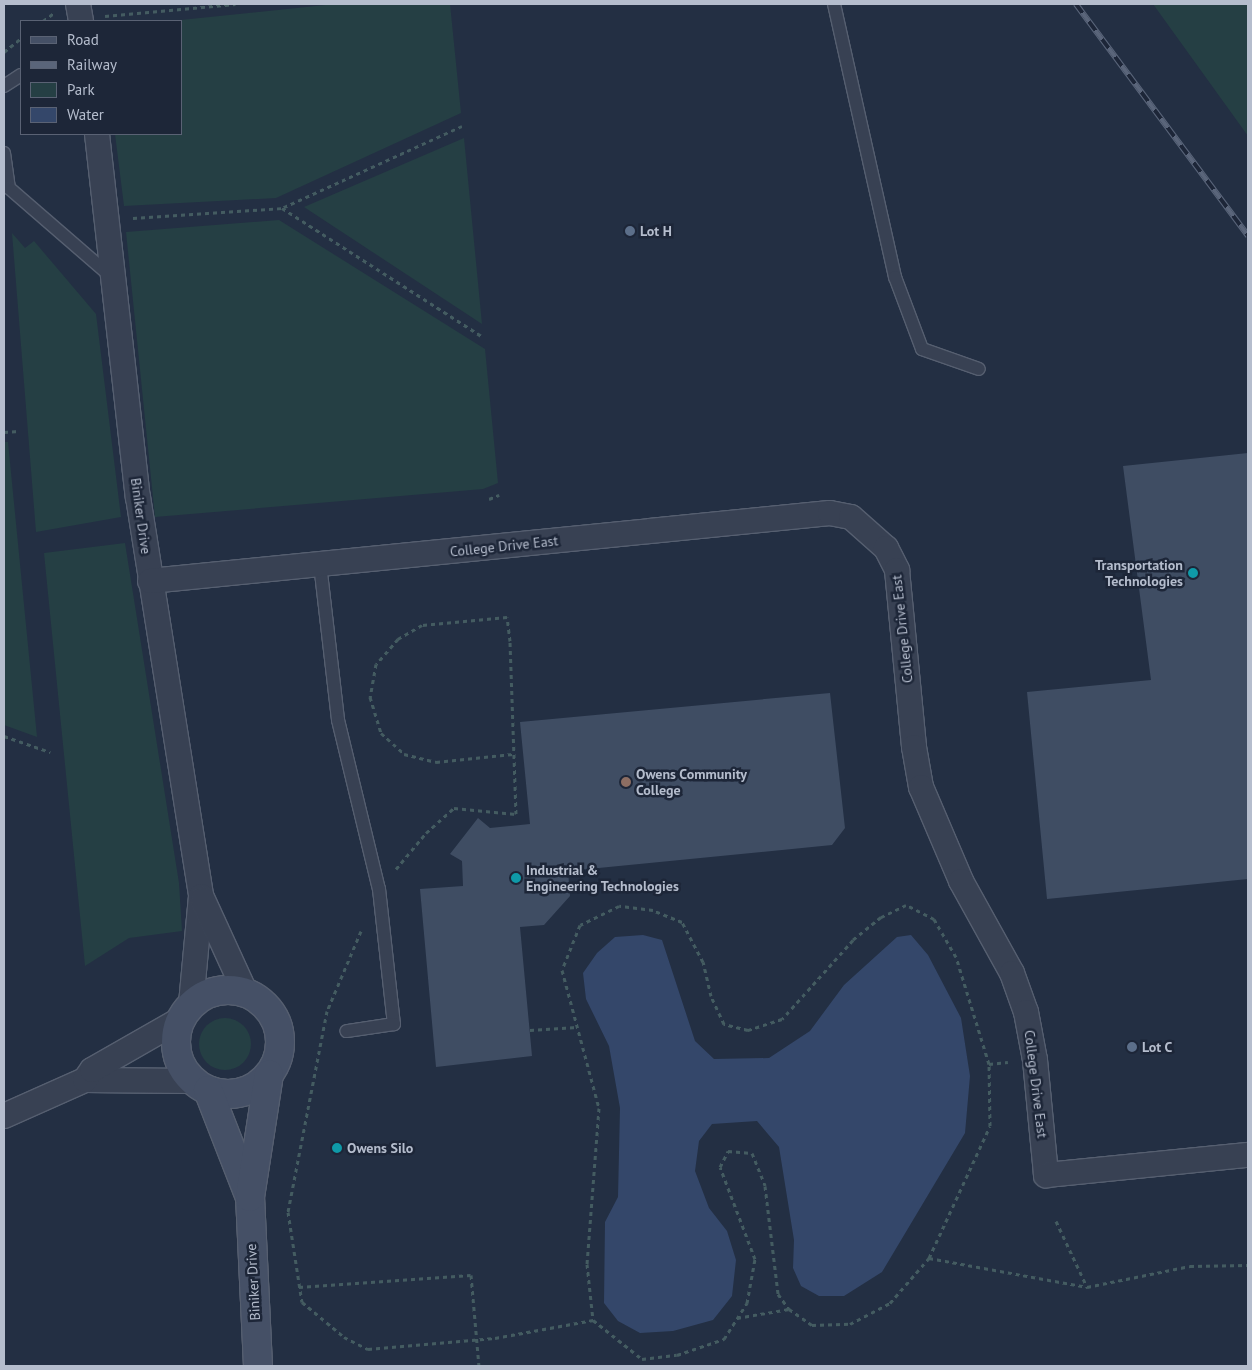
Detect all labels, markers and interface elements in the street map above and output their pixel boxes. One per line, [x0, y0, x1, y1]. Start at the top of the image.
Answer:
legend [20, 20, 182, 135]
text: Road [67, 30, 99, 49]
text: Railway [67, 55, 117, 74]
text: Park [67, 80, 95, 99]
text: Water [67, 105, 104, 124]
place label: Lot H [640, 223, 672, 239]
marker: Lot H [624, 225, 636, 237]
street label: Biniker Drive [127, 477, 155, 555]
street label: College Drive East [449, 532, 559, 560]
place label: Transportation Technologies [1095, 557, 1183, 590]
marker: Transportation Technologies [1187, 567, 1199, 579]
street label: College Drive East [888, 574, 916, 684]
place label: Owens Community College [636, 766, 747, 799]
marker: Owens Community College [620, 776, 632, 788]
place label: Industrial & Engineering Technologies [526, 862, 679, 894]
marker: Industrial & Engineering Technologies [510, 872, 522, 884]
street label: College Drive East [1021, 1029, 1051, 1139]
place label: Lot C [1142, 1039, 1172, 1055]
marker: Lot C [1126, 1041, 1138, 1053]
place label: Owens Silo [347, 1140, 413, 1156]
marker: Owens Silo [331, 1142, 343, 1154]
street label: Biniker Drive [243, 1243, 263, 1321]

